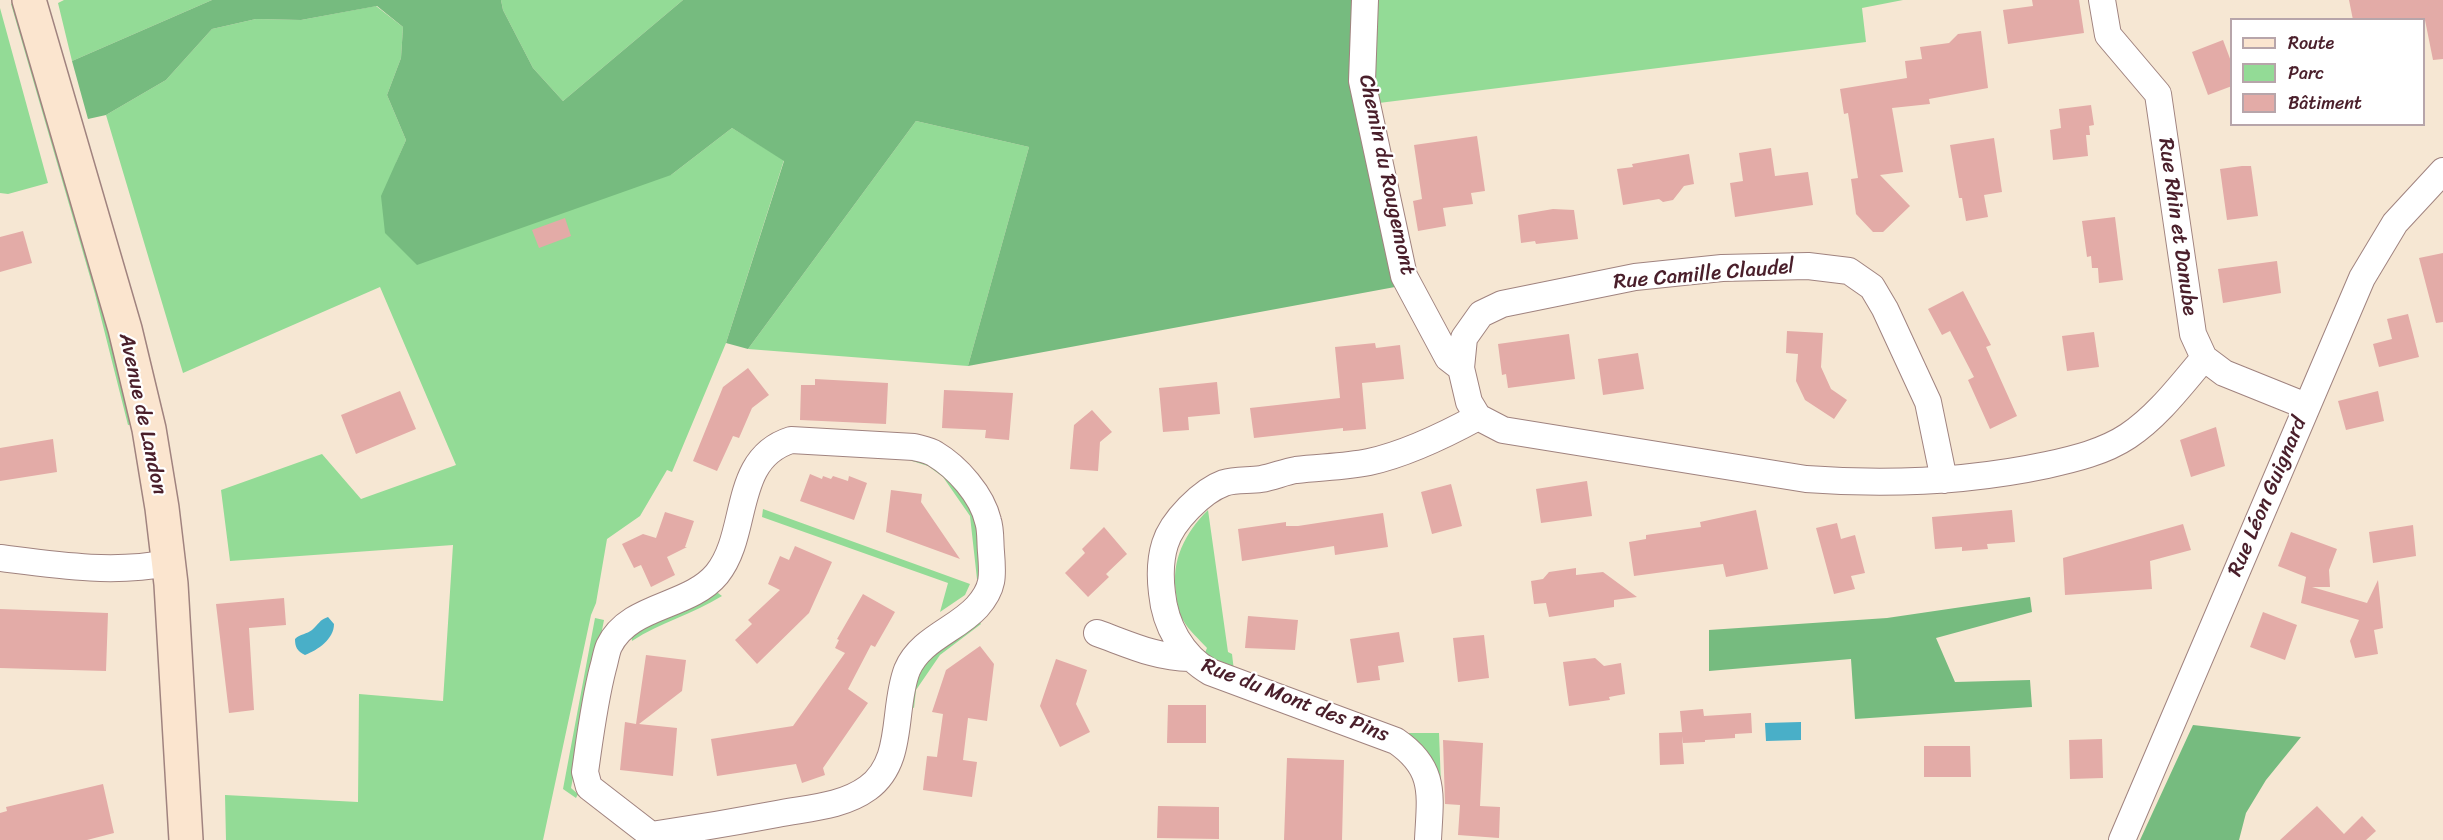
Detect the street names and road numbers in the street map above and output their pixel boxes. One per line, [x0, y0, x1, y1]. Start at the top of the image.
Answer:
street label: Chemin du Rougemont [1352, 72, 1420, 278]
street label: Rue Rhin et Danube [2152, 137, 2202, 317]
street label: Rue Camille Claudel [1613, 255, 1795, 295]
street label: Avenue de Landon [113, 331, 171, 497]
street label: Rue Léon Guignard [2223, 414, 2313, 580]
street label: Rue du Mont des Pins [1198, 654, 1392, 748]

